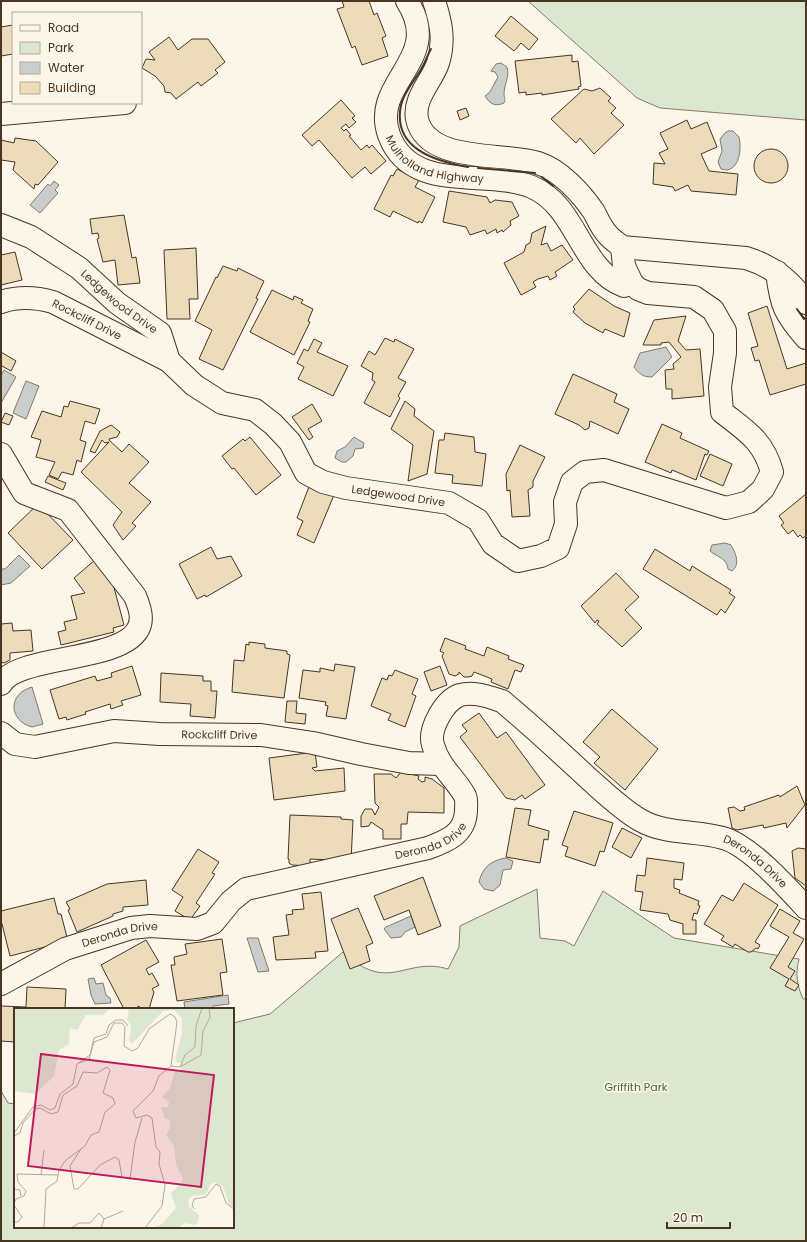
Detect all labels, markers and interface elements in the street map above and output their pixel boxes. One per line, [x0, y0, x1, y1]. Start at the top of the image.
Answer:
legend [12, 12, 142, 104]
text: Road [48, 19, 79, 36]
text: Park [48, 39, 75, 56]
text: Water [48, 59, 85, 76]
text: Building [48, 79, 96, 96]
street label: Mulholland Highway [382, 133, 485, 187]
street label: Ledgewood Drive [78, 266, 161, 337]
street label: Rockcliff Drive [50, 295, 125, 344]
street label: Ledgewood Drive [350, 481, 446, 510]
street label: Rockcliff Drive [181, 726, 258, 743]
street label: Deronda Drive [393, 819, 471, 863]
street label: Deronda Drive [721, 831, 791, 891]
street label: Deronda Drive [80, 918, 158, 951]
inset map [14, 1008, 234, 1228]
park label: Griffith Park [605, 1079, 668, 1095]
scale bar [667, 1204, 730, 1230]
text: 20 m [673, 1209, 703, 1226]

